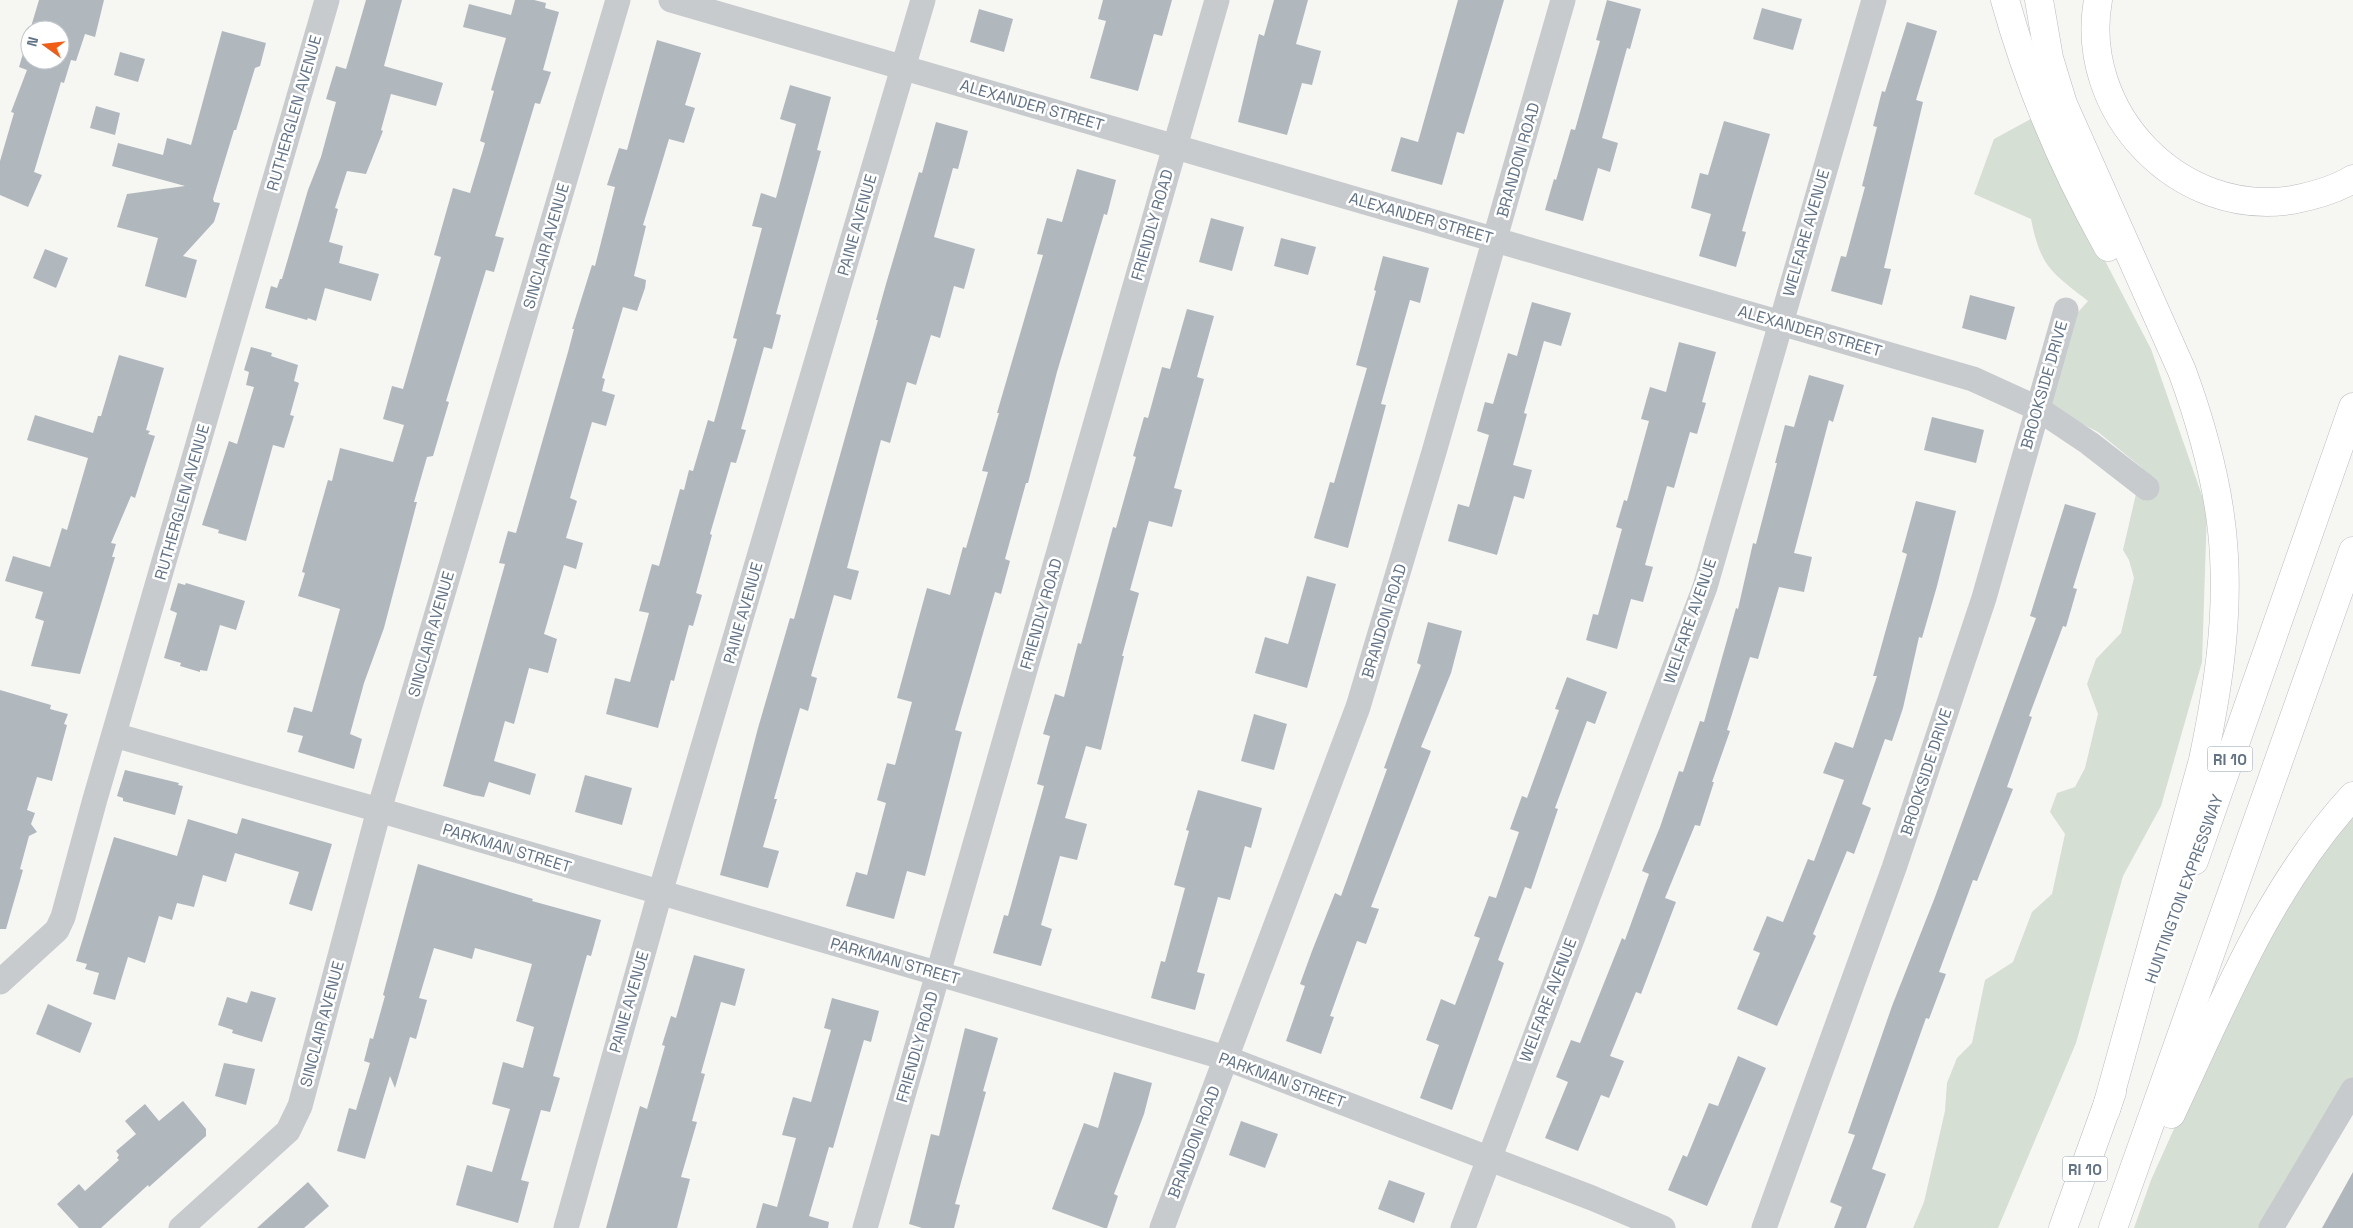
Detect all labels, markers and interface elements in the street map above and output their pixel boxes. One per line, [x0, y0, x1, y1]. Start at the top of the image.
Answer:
north arrow [20, 20, 70, 70]
street label: RUTHERGLEN AVENUE [262, 33, 326, 193]
text: N [23, 35, 42, 49]
street label: ALEXANDER STREET [958, 74, 1106, 136]
street label: BRANDON ROAD [1492, 100, 1544, 220]
street label: FRIENDLY ROAD [1126, 167, 1178, 283]
street label: WELFARE AVENUE [1778, 167, 1834, 299]
street label: PAINE AVENUE [832, 172, 882, 278]
street label: SINCLAIR AVENUE [518, 181, 574, 311]
street label: ALEXANDER STREET [1347, 187, 1495, 249]
street label: ALEXANDER STREET [1736, 300, 1884, 362]
street label: BROOKSIDE DRIVE [2016, 318, 2072, 452]
street label: RUTHERGLEN AVENUE [150, 422, 214, 582]
street label: FRIENDLY ROAD [1015, 556, 1067, 672]
street label: WELFARE AVENUE [1659, 556, 1721, 686]
street label: PAINE AVENUE [718, 560, 768, 666]
street label: BRANDON ROAD [1357, 561, 1411, 681]
street label: SINCLAIR AVENUE [403, 569, 459, 699]
street label: BROOKSIDE DRIVE [1896, 706, 1956, 838]
road number: RI 10 [2208, 746, 2252, 772]
street label: HUNTINGTON EXPRESSWAY [2140, 791, 2228, 987]
street label: PARKMAN STREET [440, 818, 574, 878]
street label: PARKMAN STREET [828, 933, 962, 989]
street label: WELFARE AVENUE [1515, 935, 1581, 1065]
street label: PAINE AVENUE [604, 949, 654, 1055]
street label: SINCLAIR AVENUE [295, 959, 349, 1089]
street label: FRIENDLY ROAD [891, 989, 943, 1105]
street label: PARKMAN STREET [1216, 1047, 1348, 1113]
street label: BRANDON ROAD [1163, 1083, 1225, 1201]
road number: RI 10 [2062, 1156, 2108, 1182]

